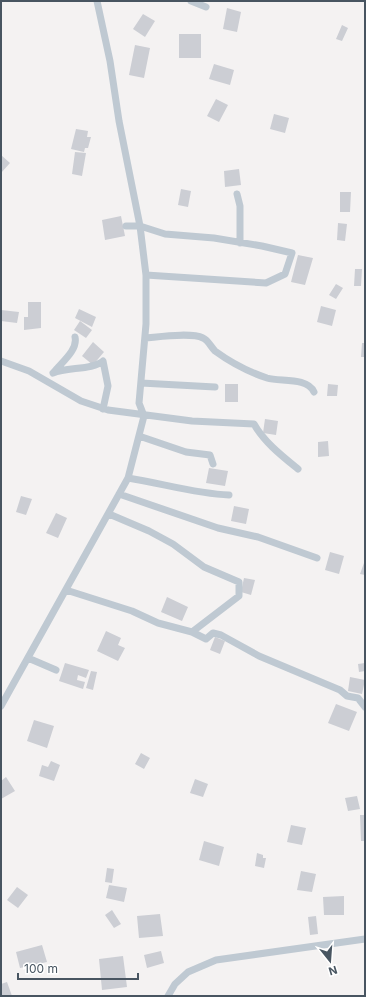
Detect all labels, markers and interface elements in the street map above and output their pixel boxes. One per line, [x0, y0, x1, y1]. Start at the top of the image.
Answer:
north arrow [310, 941, 350, 981]
scale bar [18, 955, 138, 981]
text: 100 m [24, 961, 58, 976]
text: N [327, 963, 339, 978]

